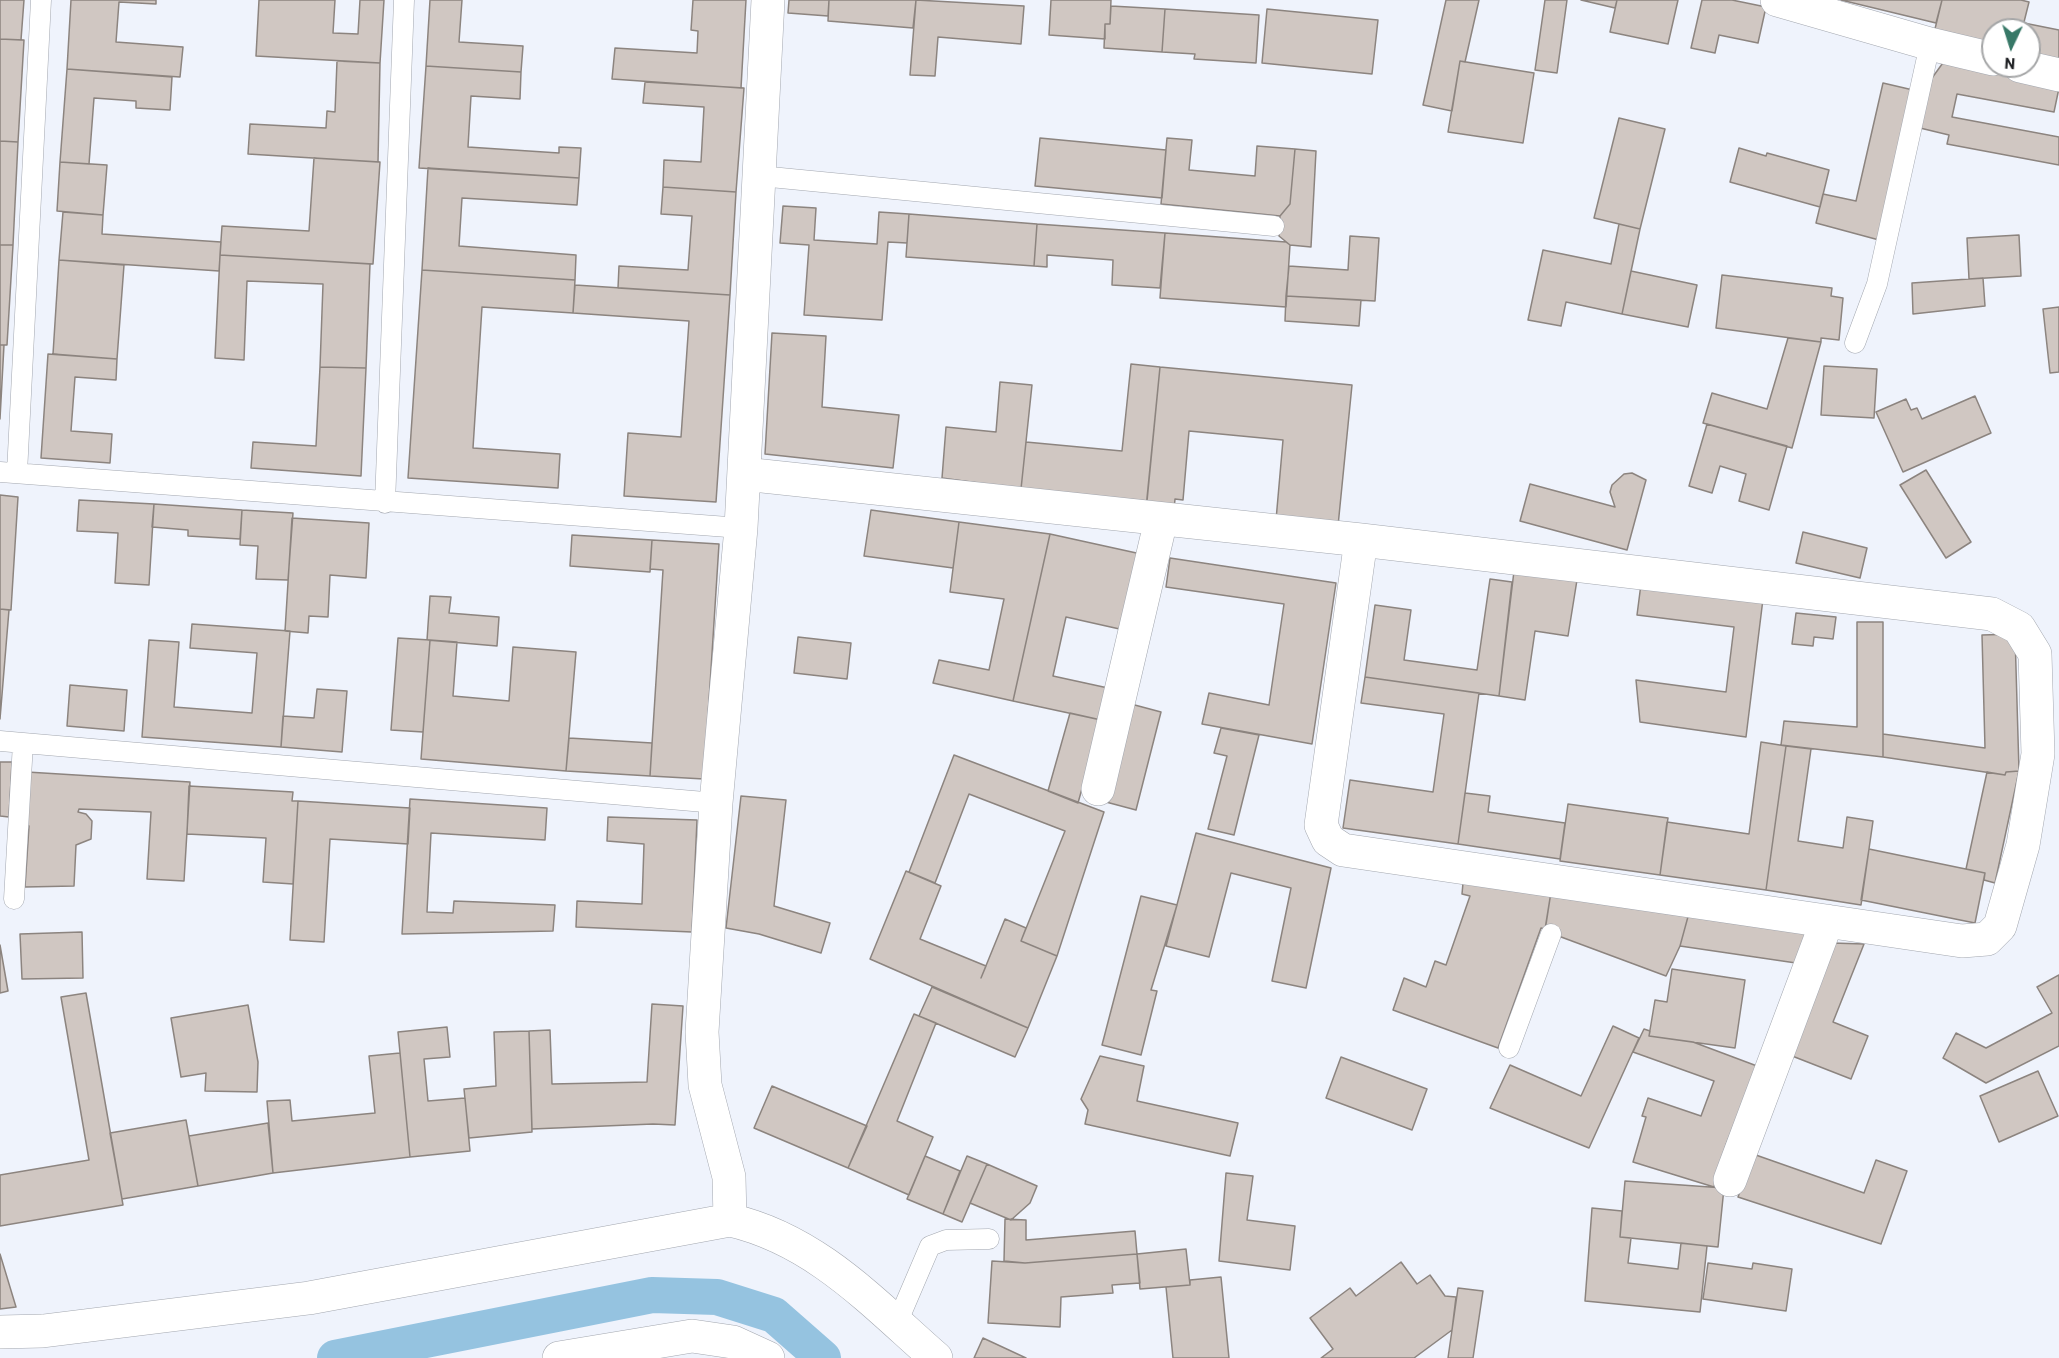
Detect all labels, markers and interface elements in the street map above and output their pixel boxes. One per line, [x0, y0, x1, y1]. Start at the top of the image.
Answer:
north arrow [1981, 18, 2041, 78]
text: N [2004, 55, 2016, 74]

